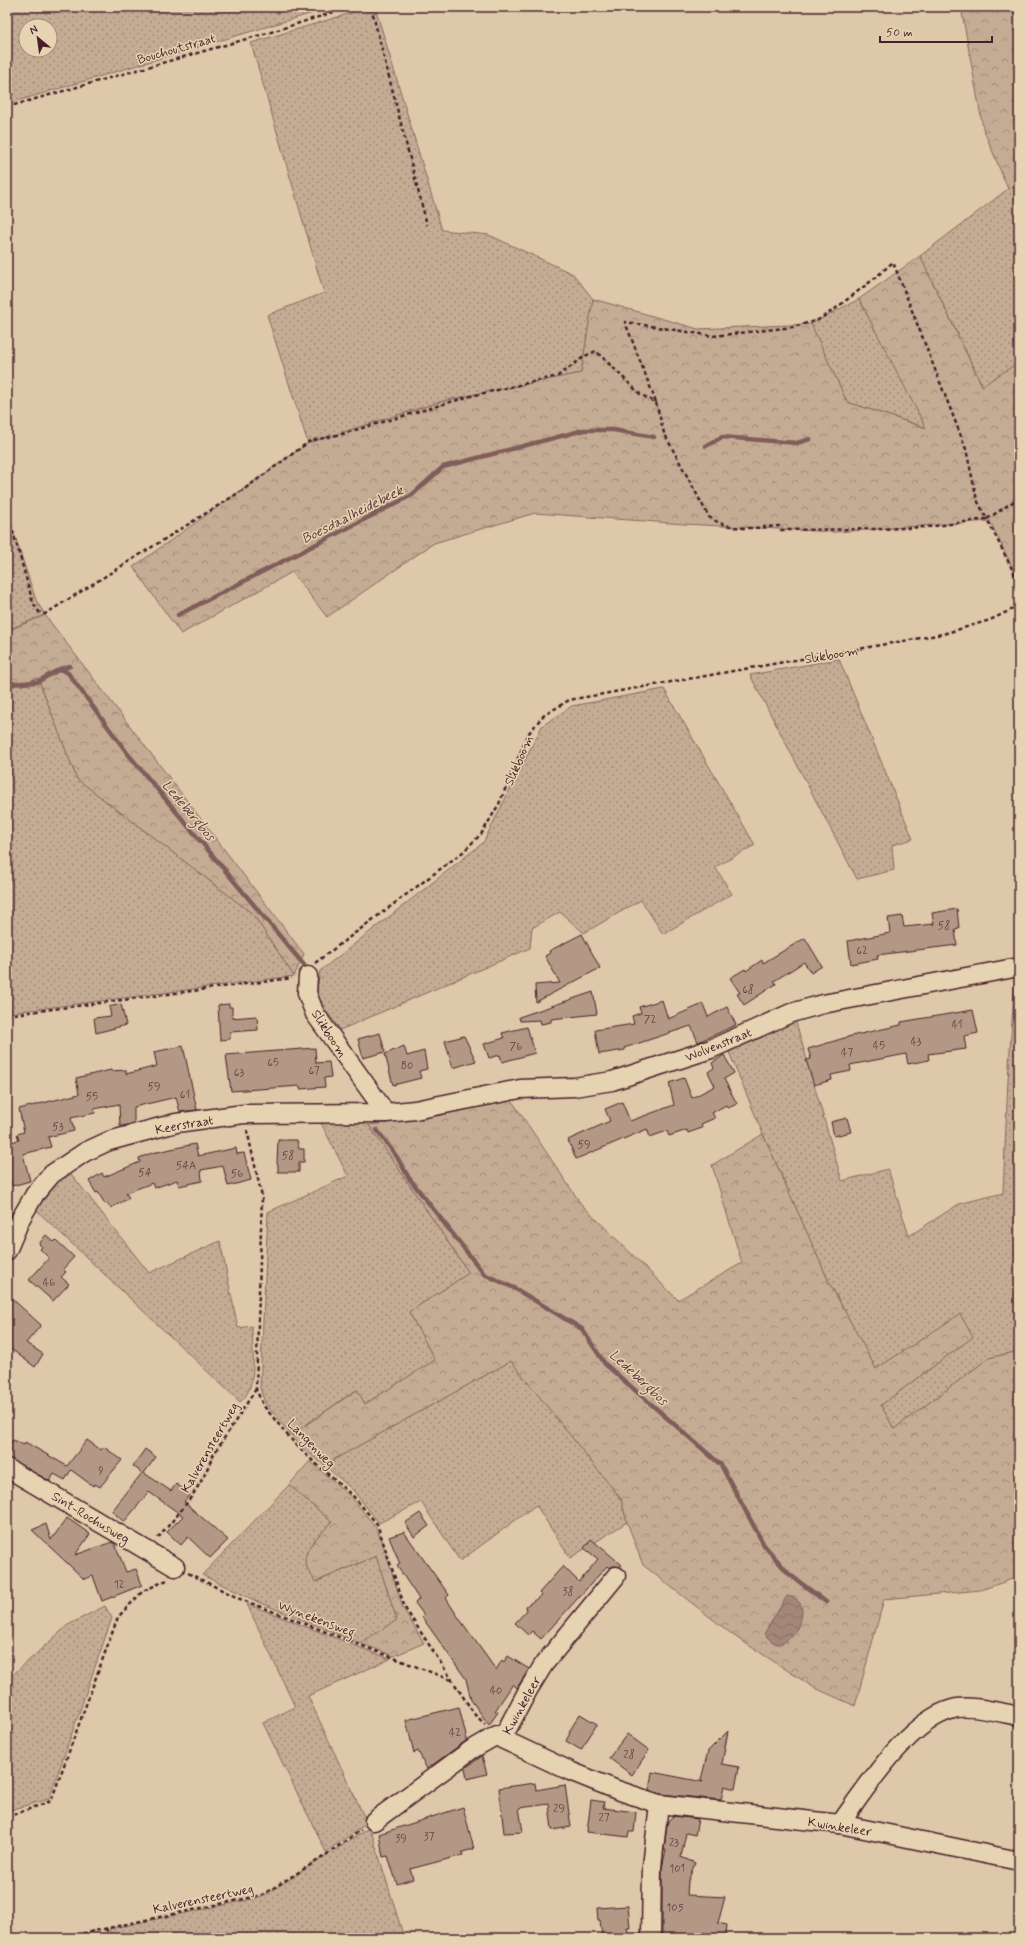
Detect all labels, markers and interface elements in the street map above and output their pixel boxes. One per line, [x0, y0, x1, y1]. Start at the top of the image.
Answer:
north arrow [18, 18, 58, 58]
scale bar [880, 18, 992, 44]
text: N [27, 22, 40, 38]
text: 50 m [886, 25, 913, 41]
street label: Bouchoutstraat [135, 30, 218, 69]
water label: Boesdaalheidebeek [299, 481, 407, 548]
street label: Slikboom [803, 642, 859, 669]
street label: Slikboom [501, 733, 538, 789]
water label: Ledebergbos [156, 777, 220, 847]
house number: 58 [938, 919, 950, 933]
house number: 62 [856, 944, 868, 958]
house number: 68 [742, 983, 754, 997]
street label: Slikboom [307, 1007, 350, 1061]
house number: 72 [644, 1013, 656, 1027]
house number: 41 [951, 1018, 963, 1032]
street label: Wolvenstraat [683, 1024, 754, 1066]
house number: 43 [910, 1035, 922, 1049]
house number: 45 [873, 1039, 885, 1053]
house number: 76 [510, 1040, 522, 1054]
house number: 47 [841, 1046, 853, 1060]
house number: 65 [267, 1056, 279, 1070]
house number: 80 [401, 1059, 413, 1073]
house number: 67 [308, 1064, 320, 1078]
house number: 63 [234, 1066, 244, 1080]
house number: 59 [147, 1080, 161, 1094]
house number: 61 [180, 1088, 190, 1102]
house number: 55 [86, 1090, 98, 1104]
street label: Keerstraat [154, 1112, 215, 1139]
house number: 53 [52, 1120, 64, 1134]
house number: 59 [577, 1138, 591, 1152]
house number: 58 [282, 1149, 294, 1163]
house number: 54A [176, 1159, 196, 1173]
house number: 54 [138, 1166, 152, 1180]
house number: 56 [231, 1167, 243, 1181]
house number: 46 [43, 1276, 55, 1290]
water label: Ledebergbos [604, 1346, 673, 1412]
street label: Kalverensteertweg [177, 1399, 243, 1496]
street label: Langenweg [283, 1416, 339, 1473]
house number: 9 [98, 1464, 104, 1478]
street label: Sint-Rochusweg [48, 1488, 133, 1549]
house number: 12 [114, 1578, 125, 1592]
house number: 38 [563, 1585, 574, 1599]
street label: Wynekensweg [275, 1597, 357, 1644]
street label: Kwinkeleer [499, 1672, 546, 1738]
house number: 40 [490, 1684, 502, 1698]
house number: 42 [449, 1726, 461, 1740]
house number: 28 [623, 1748, 635, 1762]
house number: 29 [553, 1802, 565, 1816]
house number: 27 [599, 1811, 610, 1825]
street label: Kwinkeleer [806, 1814, 874, 1841]
house number: 37 [424, 1830, 435, 1844]
house number: 39 [395, 1832, 407, 1846]
house number: 23 [669, 1836, 679, 1850]
house number: 101 [669, 1862, 685, 1876]
street label: Kalverensteertweg [152, 1881, 255, 1918]
house number: 105 [666, 1901, 684, 1915]

